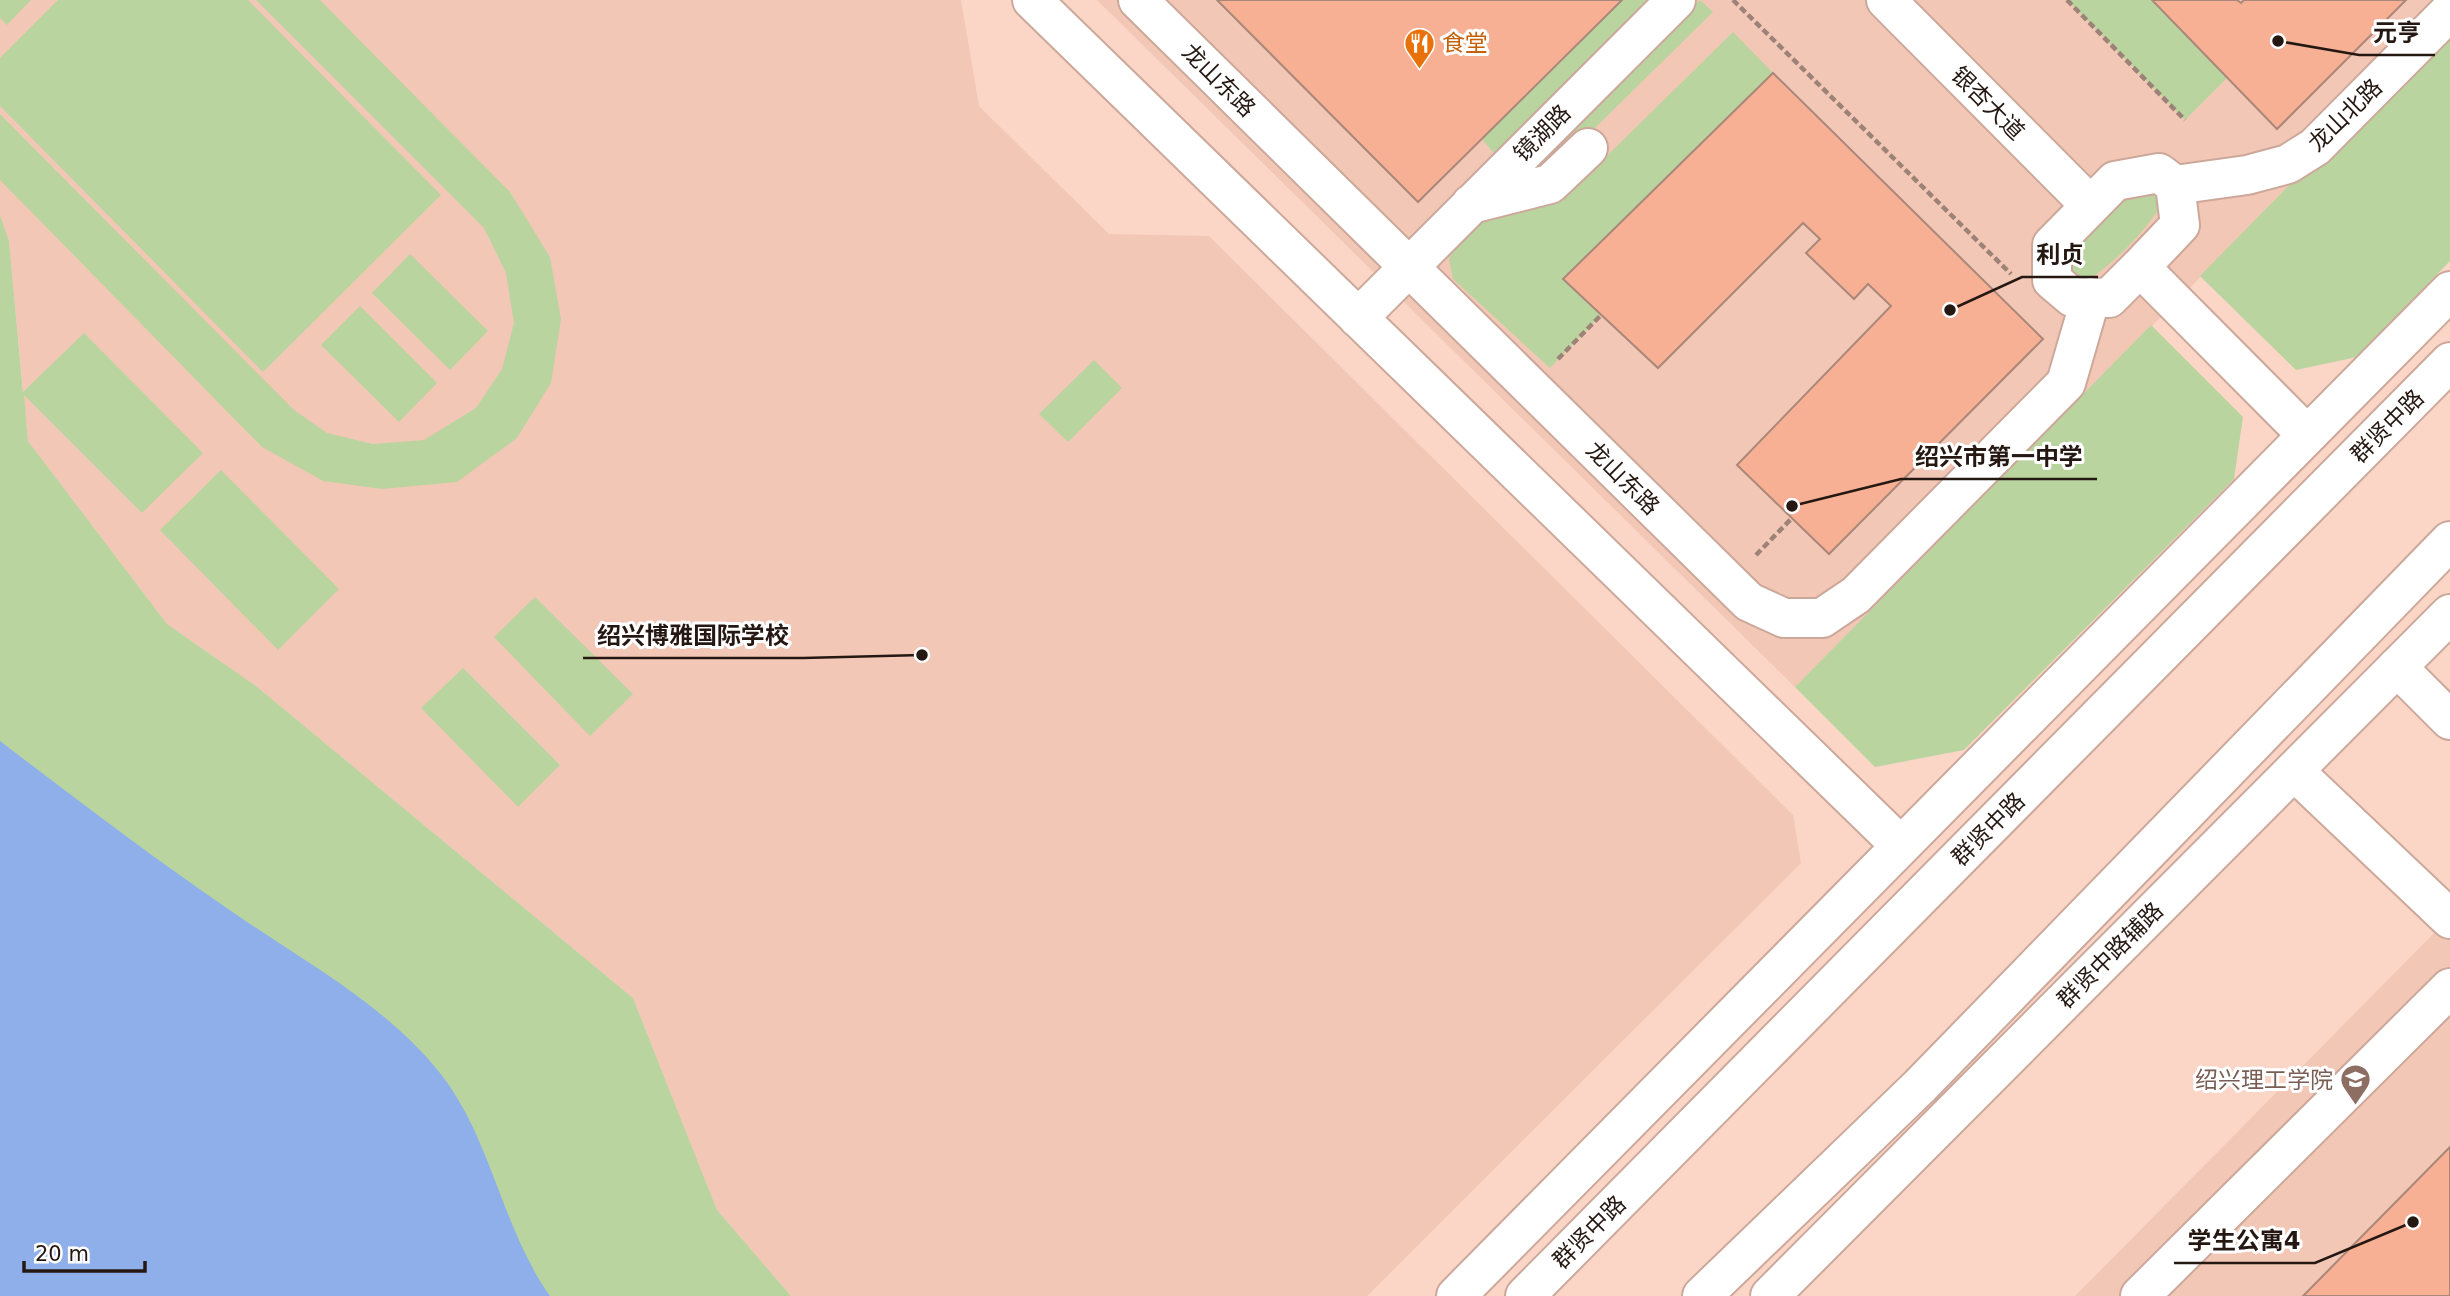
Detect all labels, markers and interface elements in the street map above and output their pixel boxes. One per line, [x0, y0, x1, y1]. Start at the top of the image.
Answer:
callout: 元亨 [2359, 10, 2435, 55]
text: 元亨 [2373, 19, 2421, 47]
restaurant icon: 食堂 [1402, 26, 1436, 70]
place label: 食堂 [1442, 30, 1488, 56]
street label: 龙山东路 [1177, 38, 1261, 122]
street label: 银杏大道 [1946, 61, 2030, 145]
street label: 龙山北路 [2303, 74, 2387, 156]
street label: 镜湖路 [1508, 99, 1576, 167]
callout: 利贞 [2022, 232, 2098, 277]
text: 利贞 [2036, 241, 2084, 269]
street label: 群贤中路 [2345, 384, 2429, 468]
callout: 绍兴市第一中学 [1901, 434, 2097, 479]
street label: 龙山东路 [1581, 436, 1665, 520]
text: 绍兴市第一中学 [1915, 443, 2083, 471]
callout: 绍兴博雅国际学校 [583, 613, 803, 658]
text: 绍兴博雅国际学校 [597, 622, 789, 650]
street label: 群贤中路 [1946, 787, 2030, 871]
street label: 群贤中路辅路 [2052, 897, 2168, 1013]
school or university icon: 绍兴理工学院 [2339, 1063, 2373, 1107]
place label: 绍兴理工学院 [2195, 1067, 2333, 1093]
street label: 群贤中路 [1547, 1190, 1631, 1274]
callout: 学生公寓4 [2174, 1218, 2315, 1263]
text: 学生公寓4 [2188, 1227, 2300, 1255]
scale bar [24, 1230, 145, 1274]
text: 20 m [35, 1242, 89, 1266]

